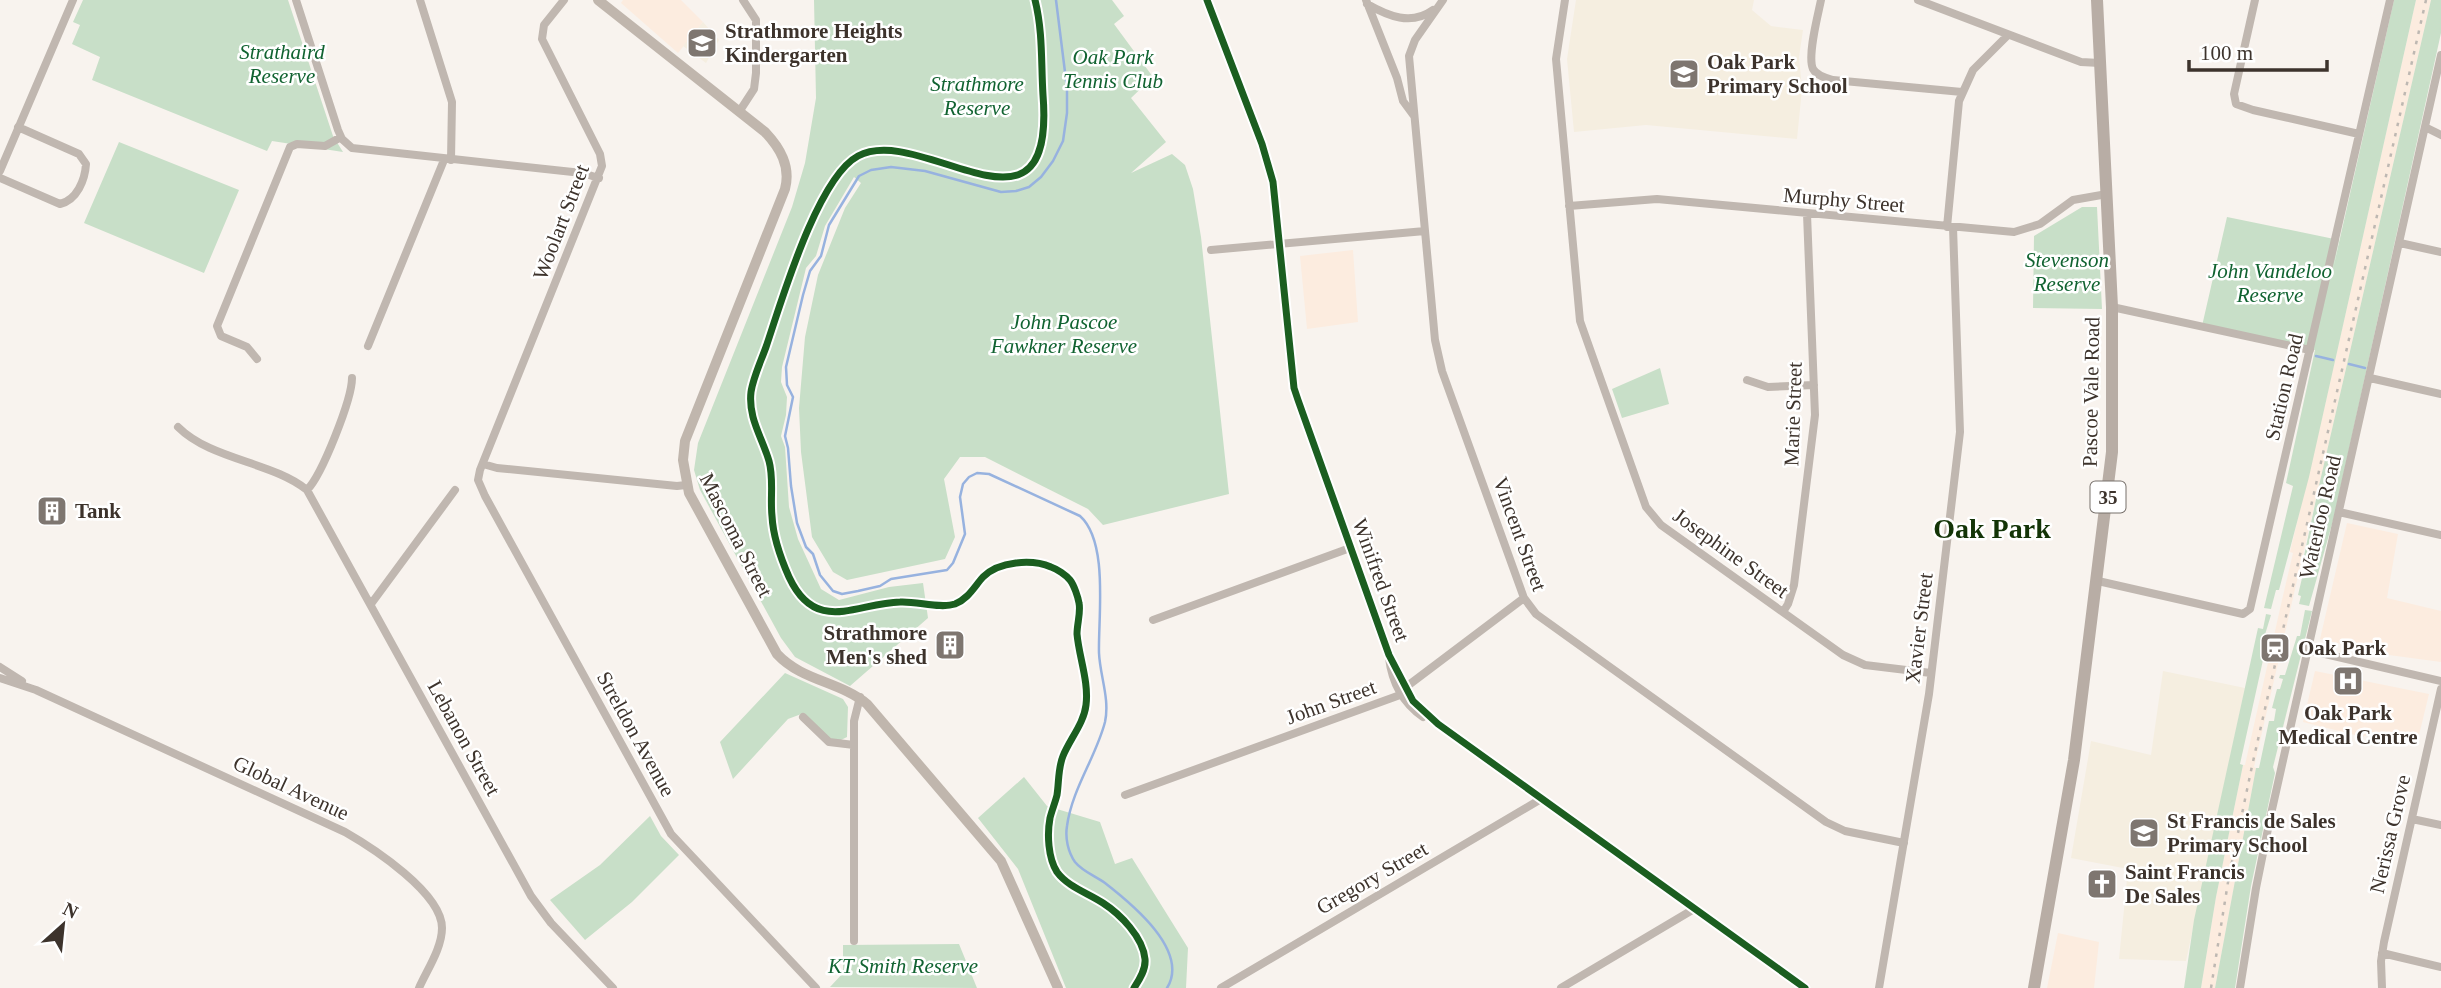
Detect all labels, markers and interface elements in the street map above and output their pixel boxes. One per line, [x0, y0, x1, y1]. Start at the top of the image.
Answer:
place label: Strathmore Heights Kindergarten [725, 19, 903, 67]
school or university icon: Strathmore Heights Kindergarten [685, 26, 719, 60]
scale bar [2189, 28, 2327, 72]
park label: Strathaird Reserve [239, 40, 325, 88]
text: 100 m [2200, 41, 2253, 65]
park label: Oak Park Tennis Club [1063, 45, 1163, 93]
place label: Oak Park Primary School [1707, 50, 1848, 98]
school or university icon: Oak Park Primary School [1667, 57, 1701, 91]
park label: Strathmore Reserve [930, 72, 1024, 120]
street label: Woolart Street [528, 161, 594, 283]
street label: Murphy Street [1782, 183, 1906, 217]
park label: Stevenson Reserve [2025, 248, 2109, 296]
park label: John Vandeloo Reserve [2208, 259, 2332, 307]
park label: John Pascoe Fawkner Reserve [990, 310, 1137, 358]
street label: Pascoe Vale Road [2078, 316, 2104, 467]
street label: Station Road [2260, 331, 2308, 443]
street label: Marie Street [1779, 361, 1807, 467]
street label: Waterloo Road [2294, 452, 2346, 581]
street label: Mascoma Street [694, 469, 778, 601]
street label: Vincent Street [1488, 474, 1552, 594]
road number: 35 [2090, 482, 2126, 512]
building icon: Tank [35, 494, 69, 528]
place label: Tank [75, 499, 121, 523]
street label: Josephine Street [1669, 503, 1794, 603]
district label: Oak Park [1933, 513, 2051, 544]
street label: Winifred Street [1348, 515, 1414, 645]
street label: Xavier Street [1900, 571, 1938, 685]
place label: Strathmore Men's shed [824, 621, 927, 669]
building icon: Strathmore Men's shed [933, 628, 967, 662]
station icon: Oak Park [2258, 631, 2292, 665]
place label: Oak Park [2298, 636, 2386, 660]
hospital icon: Oak Park Medical Centre [2331, 664, 2365, 698]
street label: Streldon Avenue [592, 667, 680, 801]
street label: John Street [1283, 675, 1379, 729]
street label: Lebanon Street [423, 676, 506, 800]
place label: Oak Park Medical Centre [2279, 701, 2417, 749]
street label: Global Avenue [229, 751, 353, 825]
street label: Nerissa Grove [2365, 772, 2415, 896]
place label: St Francis de Sales Primary School [2167, 809, 2336, 857]
school or university icon: St Francis de Sales Primary School [2127, 816, 2161, 850]
street label: Gregory Street [1312, 836, 1432, 919]
place label: Saint Francis De Sales [2125, 860, 2245, 908]
church icon: Saint Francis De Sales [2085, 867, 2119, 901]
north arrow [28, 890, 98, 960]
text: N [60, 898, 82, 923]
park label: KT Smith Reserve [827, 954, 978, 978]

